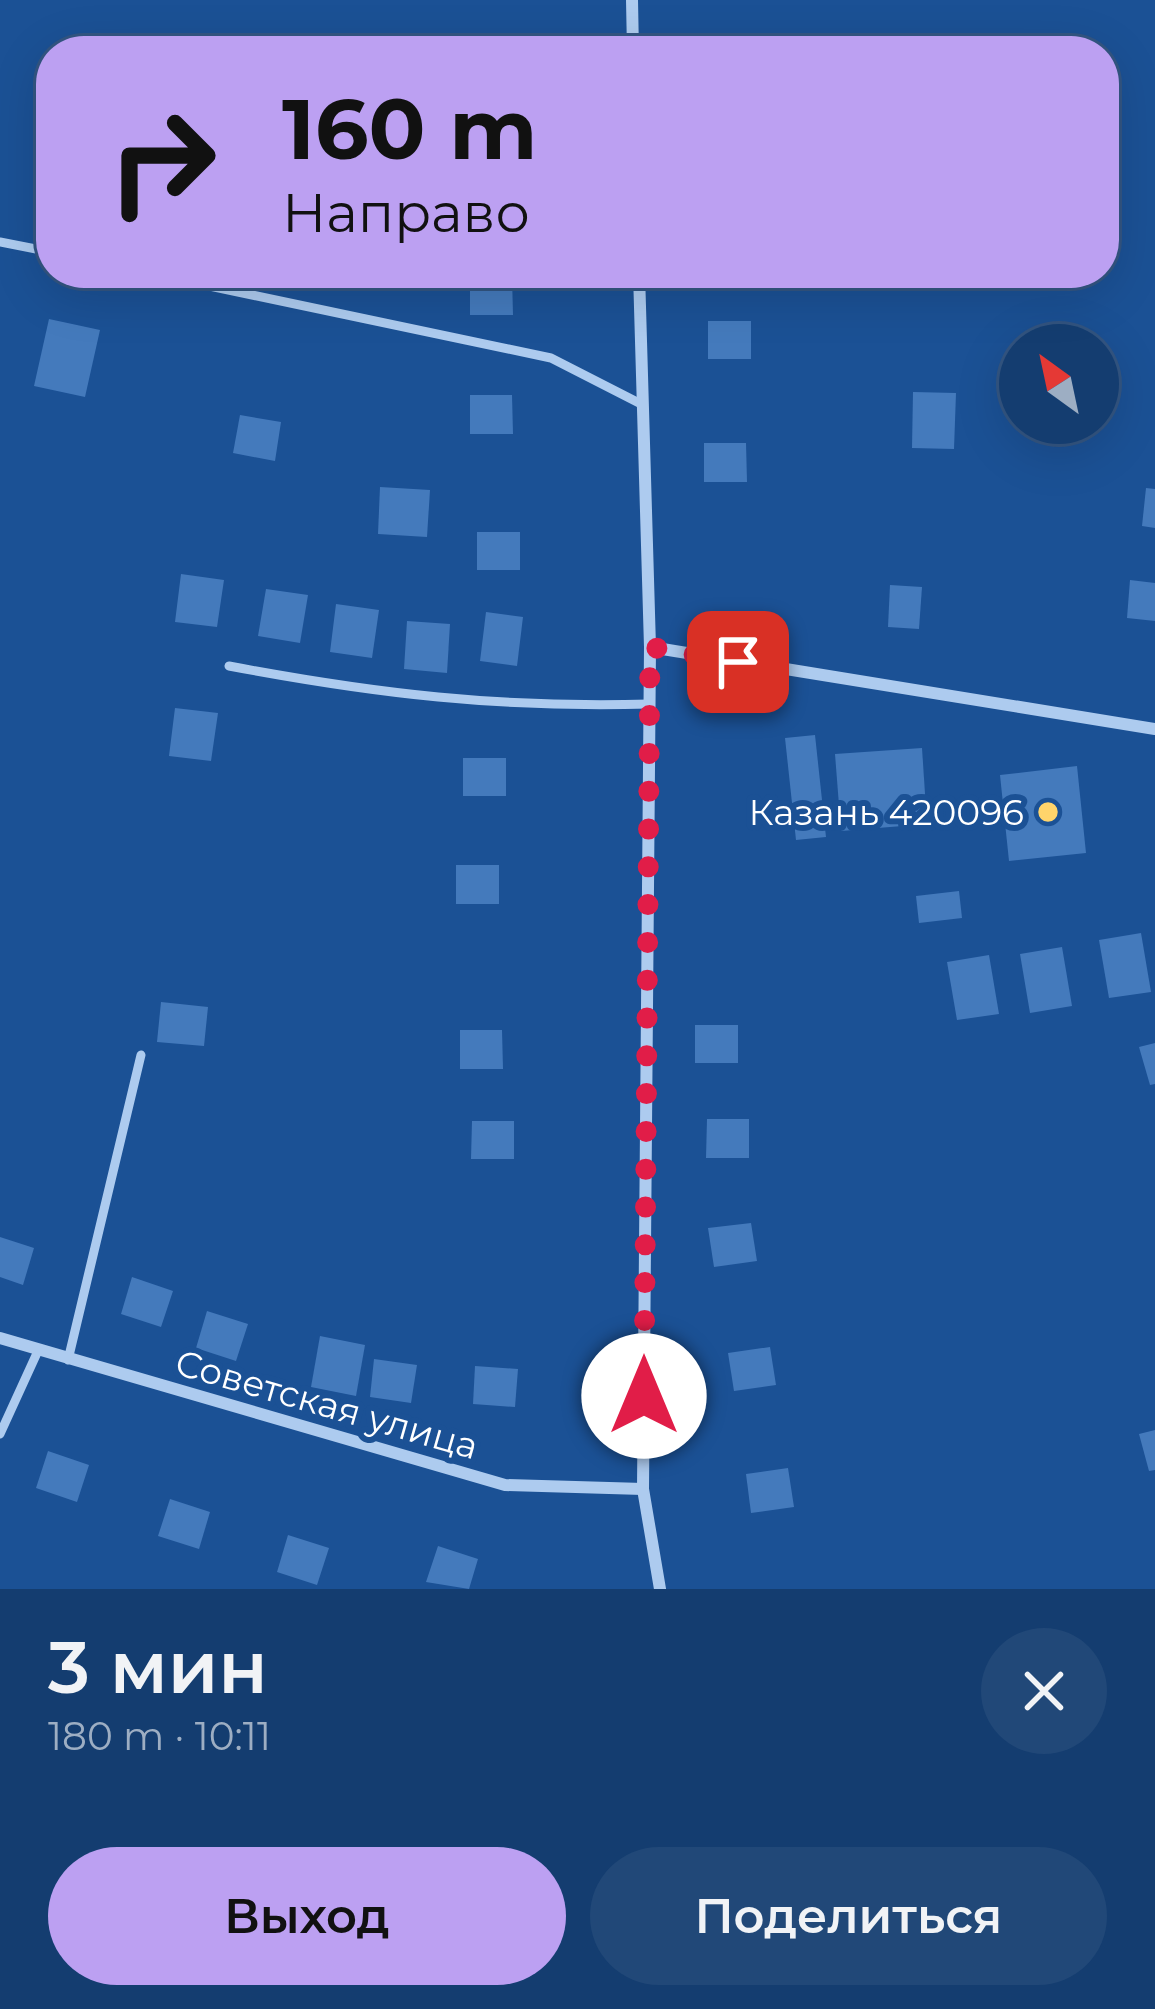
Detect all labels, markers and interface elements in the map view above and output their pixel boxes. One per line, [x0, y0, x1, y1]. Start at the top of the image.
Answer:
text: 160 m [282, 78, 537, 180]
icon: right [84, 84, 240, 240]
text: Направо [282, 180, 530, 246]
north arrow [999, 324, 1119, 444]
map controls [999, 324, 1119, 444]
pin [687, 611, 789, 713]
icon: arrive [705, 629, 771, 695]
place label: Казань 420096 [749, 790, 1024, 834]
marker: Казань 420096 [1035, 799, 1061, 825]
position arrow [581, 1333, 707, 1459]
street label: Советская улица [171, 1340, 483, 1468]
text: 3 мин [48, 1623, 268, 1711]
button: close [981, 1628, 1107, 1754]
text: 180 m · 10:11 [48, 1712, 271, 1760]
button: Выход [48, 1847, 566, 1985]
button: Поделиться [590, 1847, 1107, 1985]

